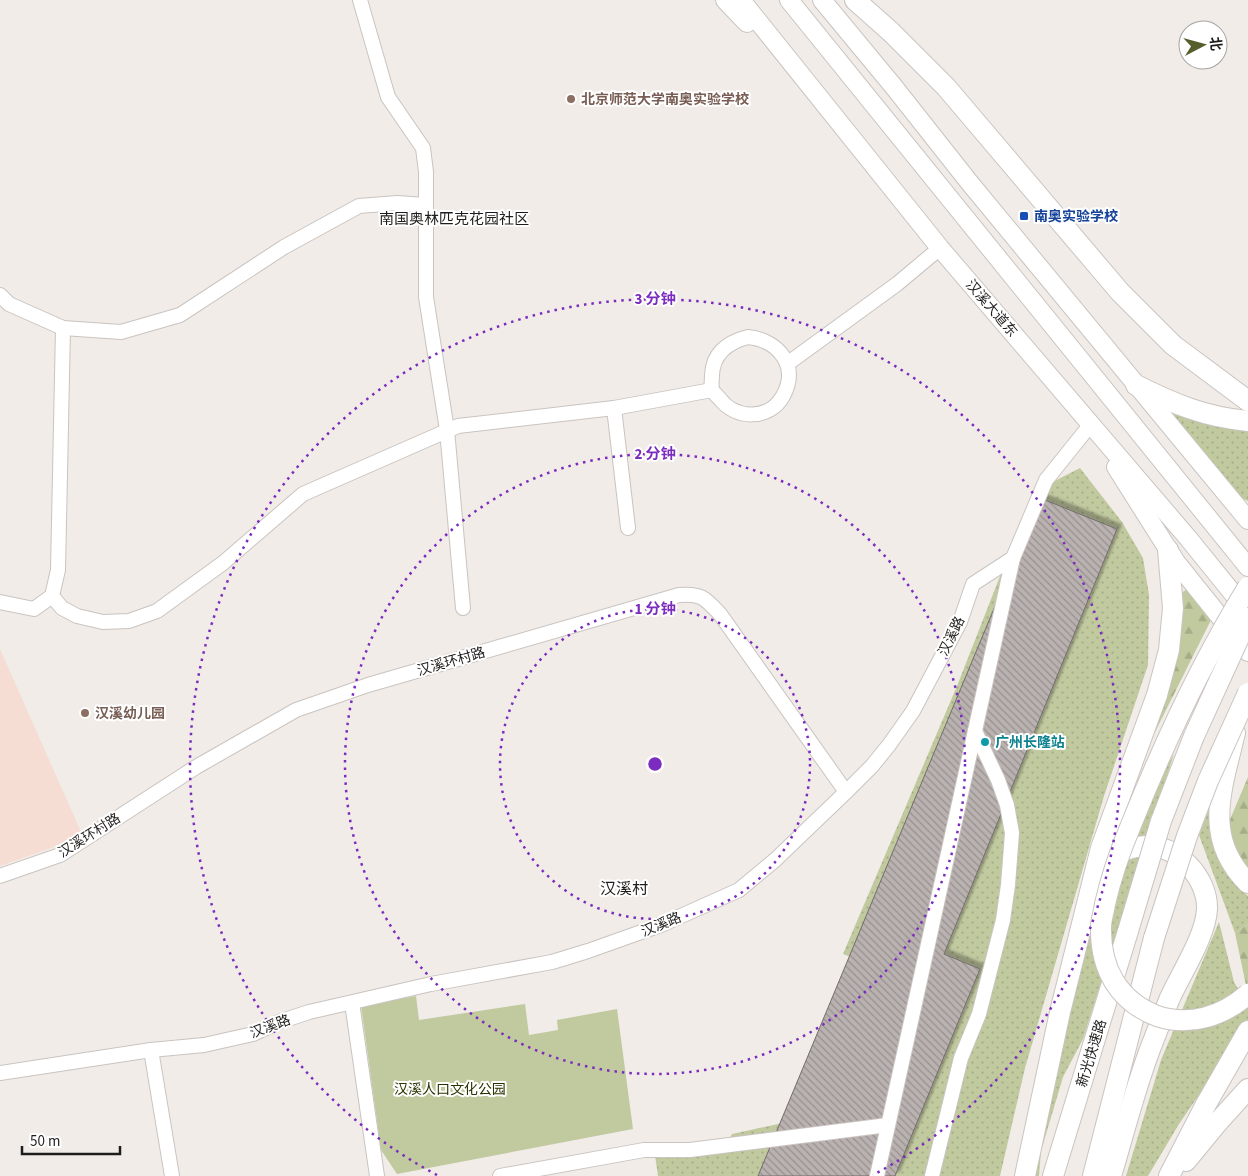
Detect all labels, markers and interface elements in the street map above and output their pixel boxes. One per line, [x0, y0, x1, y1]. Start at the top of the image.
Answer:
north arrow [1178, 20, 1228, 70]
text: 北 [1204, 36, 1226, 52]
place label: 北京师范大学南奥实验学校 [581, 90, 749, 110]
marker: 北京师范大学南奥实验学校 [565, 93, 577, 105]
place label: 南奥实验学校 [1034, 207, 1118, 227]
district label: 南国奥林匹克花园社区 [379, 209, 529, 230]
marker: 南奥实验学校 [1018, 210, 1030, 222]
street label: 汉溪大道东 [961, 276, 1022, 342]
text: 3 分钟 [635, 289, 675, 310]
text: 2 分钟 [635, 444, 675, 465]
text: 1 分钟 [635, 599, 675, 620]
street label: 汉溪路 [934, 613, 970, 660]
street label: 汉溪环村路 [415, 643, 488, 681]
place label: 汉溪幼儿园 [95, 704, 165, 724]
marker: 汉溪幼儿园 [79, 707, 91, 719]
place label: 广州长隆站 [995, 733, 1065, 753]
marker: 广州长隆站 [979, 736, 991, 748]
centre of rings [646, 755, 664, 773]
street label: 汉溪环村路 [55, 809, 125, 863]
district label: 汉溪村 [600, 878, 648, 900]
street label: 汉溪路 [638, 908, 685, 942]
street label: 汉溪路 [247, 1010, 293, 1044]
street label: 新光快速路 [1072, 1017, 1112, 1090]
park label: 汉溪人口文化公园 [394, 1080, 506, 1100]
scale bar [22, 1124, 120, 1156]
text: 50 m [30, 1131, 60, 1152]

